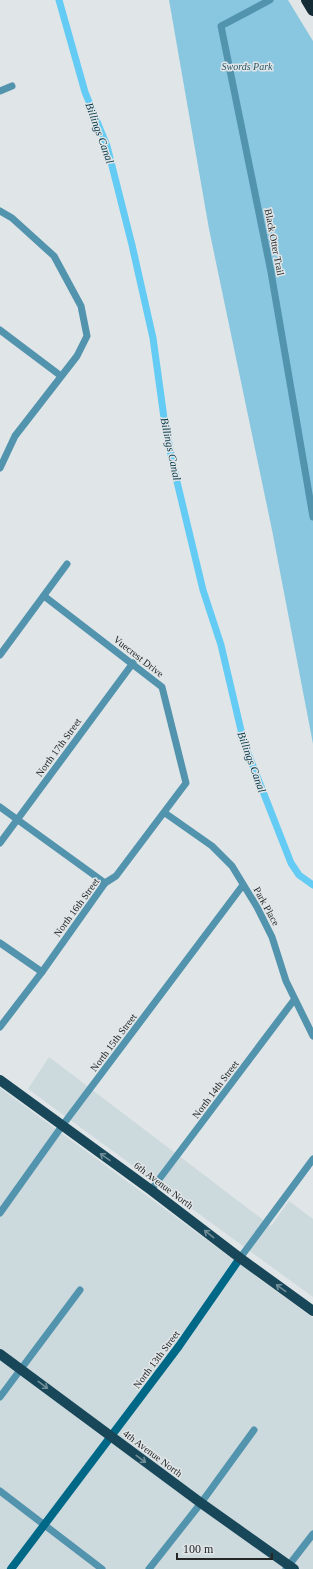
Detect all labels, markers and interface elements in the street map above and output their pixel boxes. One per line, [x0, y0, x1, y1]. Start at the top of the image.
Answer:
park label: Swords Park [221, 61, 273, 72]
water label: Billings Canal [83, 101, 117, 165]
street label: Black Otter Trail [263, 208, 286, 277]
water label: Billings Canal [158, 417, 184, 481]
street label: Vuecrest Drive [112, 634, 166, 680]
street label: North 17th Street [34, 716, 83, 779]
water label: Billings Canal [235, 730, 269, 794]
street label: North 16th Street [52, 876, 101, 939]
street label: Park Place [251, 885, 282, 928]
street label: North 15th Street [88, 1011, 139, 1073]
street label: North 14th Street [190, 1058, 241, 1120]
one-way arrow [100, 1153, 111, 1161]
street label: 6th Avenue North [132, 1160, 195, 1211]
one-way arrow [204, 1230, 215, 1239]
one-way arrow [276, 1284, 287, 1293]
street label: North 13th Street [131, 1328, 182, 1390]
one-way arrow [37, 1381, 48, 1389]
street label: 4th Avenue North [121, 1428, 184, 1479]
one-way arrow [136, 1455, 147, 1463]
scale bar [177, 1535, 272, 1561]
text: 100 m [183, 1542, 214, 1556]

